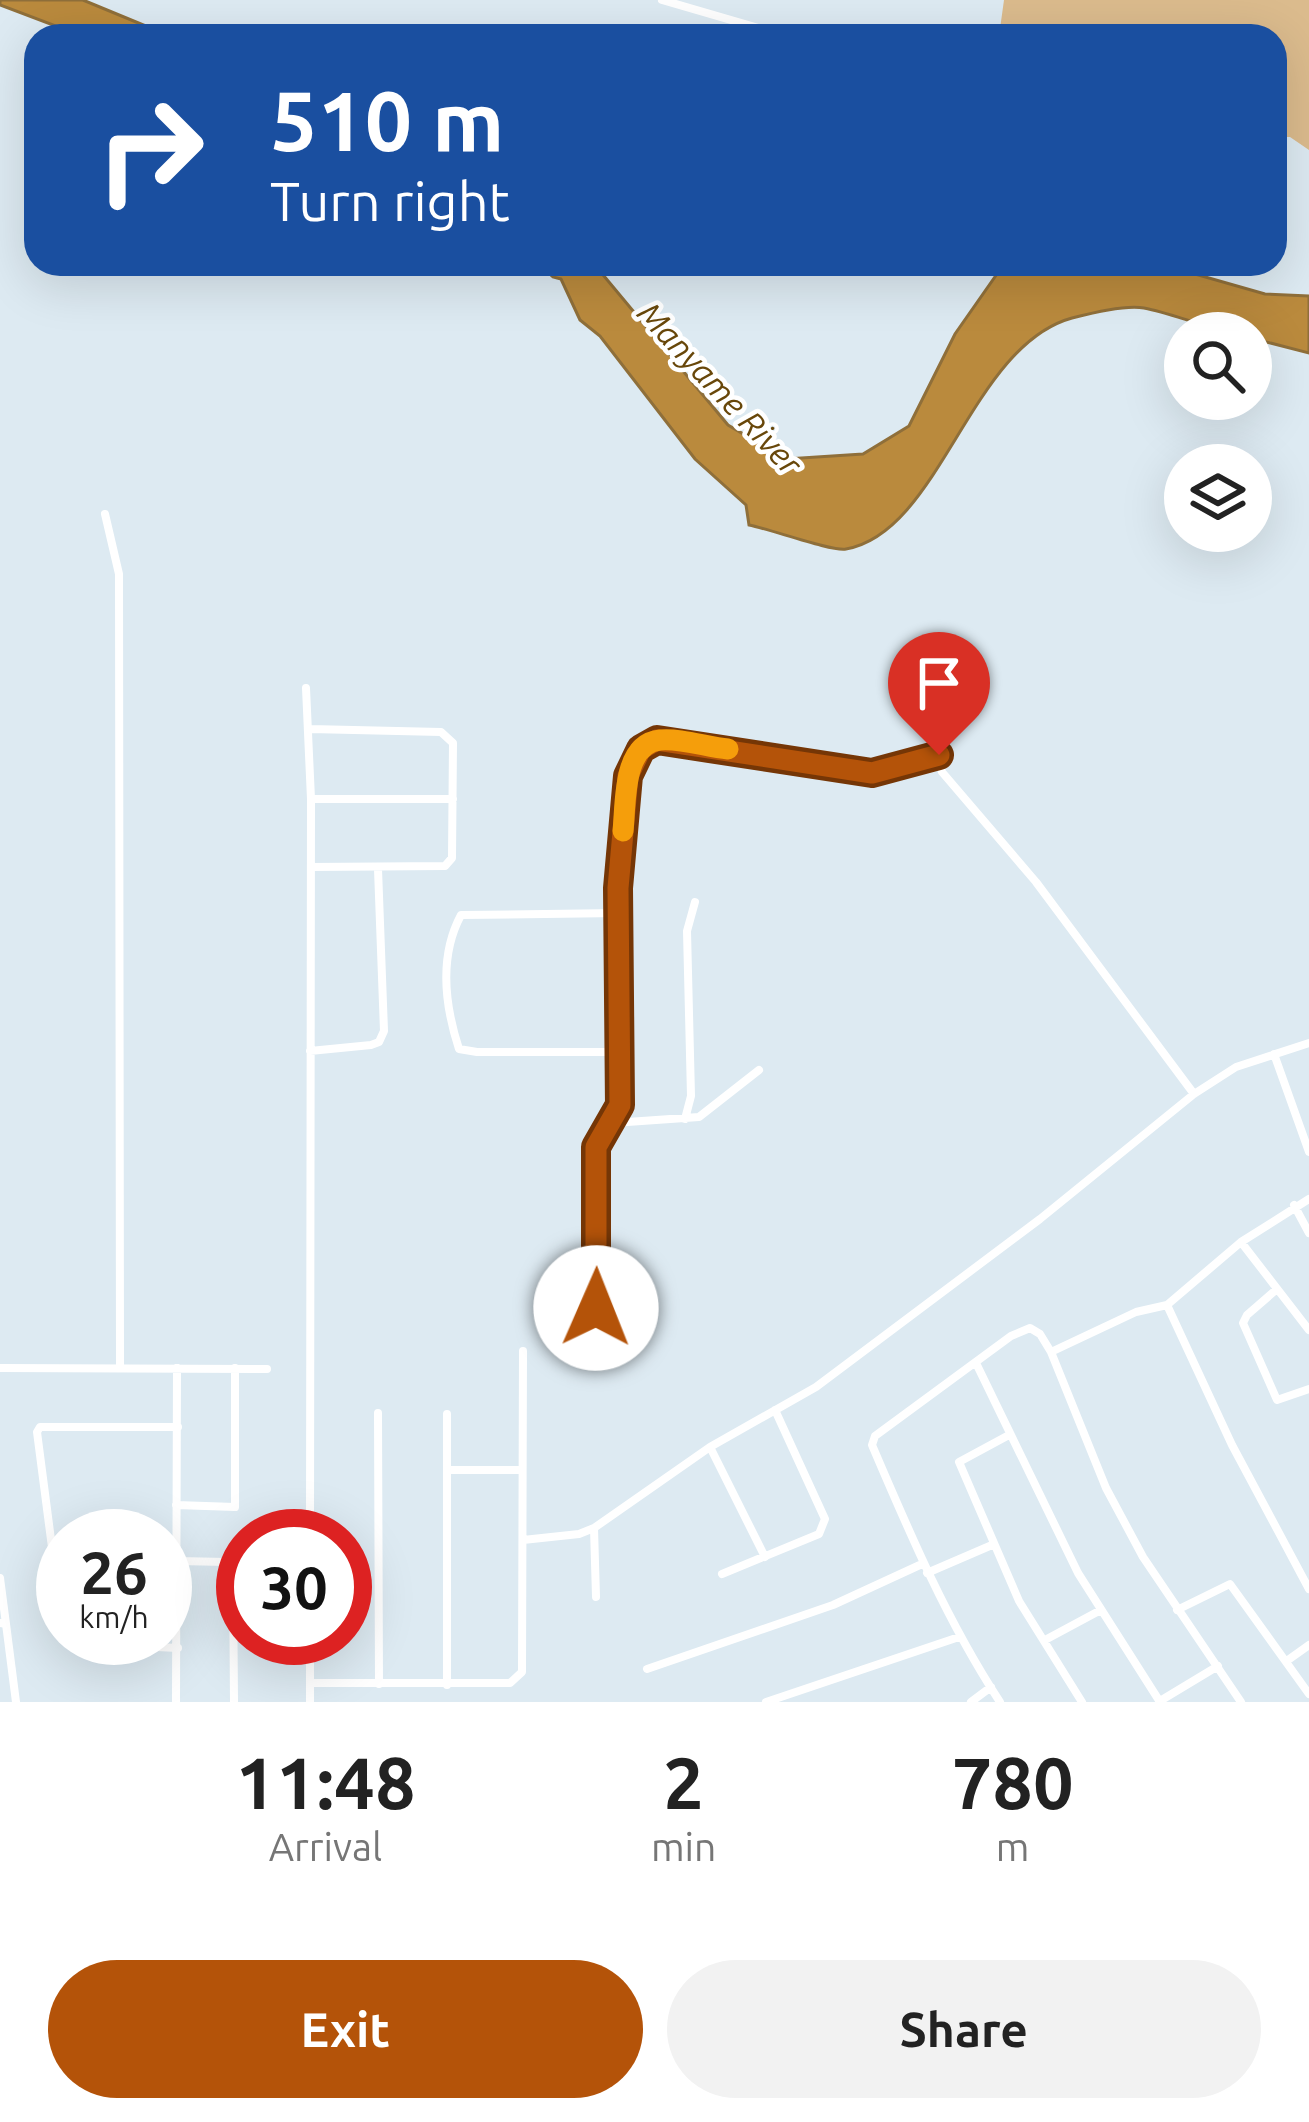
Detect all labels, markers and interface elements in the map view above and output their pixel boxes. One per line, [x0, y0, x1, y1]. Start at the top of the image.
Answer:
icon: right [72, 72, 228, 228]
text: 510 m [270, 73, 504, 167]
text: Turn right [270, 171, 510, 231]
water label: Manyame River [631, 294, 811, 483]
map controls [1164, 312, 1272, 552]
button: search [1164, 312, 1272, 420]
button: layers [1164, 444, 1272, 552]
pin [888, 632, 990, 755]
icon: arrive [906, 650, 972, 716]
position arrow [533, 1245, 659, 1371]
speed limit sign: 30 [216, 1509, 372, 1665]
text: 26 [80, 1538, 148, 1605]
text: km/h [79, 1600, 149, 1634]
text: 11:48 [235, 1742, 416, 1823]
text: 2 [663, 1742, 704, 1823]
text: 780 [952, 1742, 1074, 1823]
text: Arrival [269, 1825, 382, 1868]
text: min [651, 1825, 716, 1868]
text: m [996, 1825, 1029, 1868]
button: Exit [48, 1960, 643, 2098]
button: Share [667, 1960, 1261, 2098]

